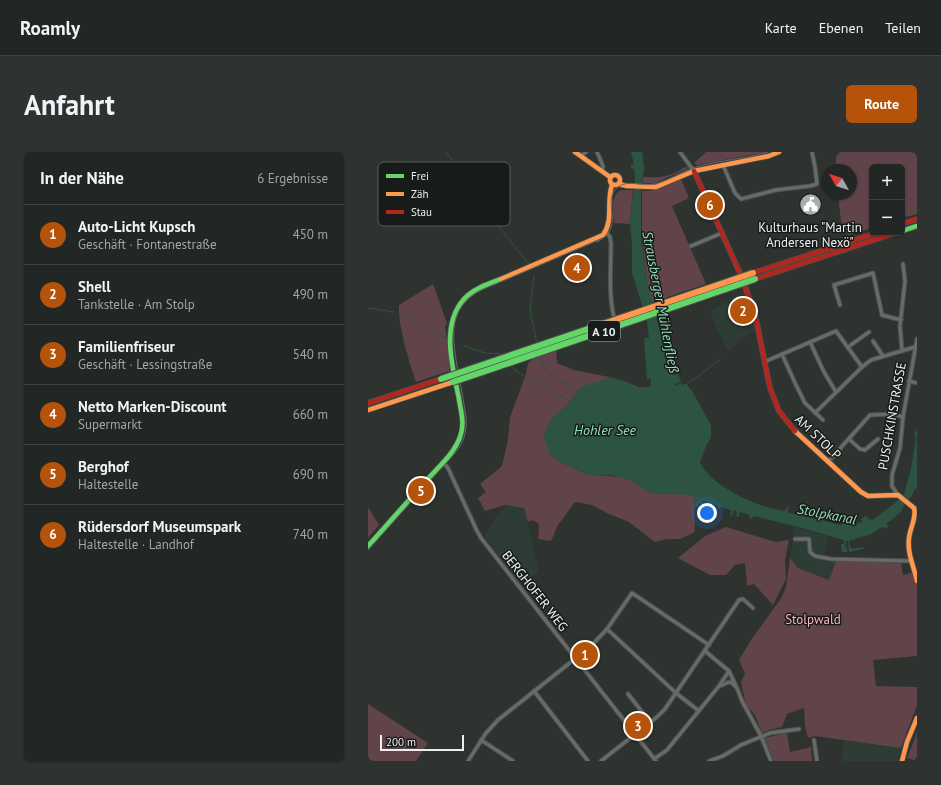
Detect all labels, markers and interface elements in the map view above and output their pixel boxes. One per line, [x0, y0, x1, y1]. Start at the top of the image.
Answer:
text: Roamly [20, 16, 80, 40]
text: Karte [765, 19, 797, 37]
text: Ebenen [819, 19, 863, 37]
text: Teilen [885, 19, 921, 37]
button: Route [846, 85, 917, 123]
text: Anfahrt [24, 86, 115, 123]
legend [378, 162, 510, 226]
north arrow [821, 164, 857, 200]
map controls [869, 164, 905, 236]
button: + [869, 164, 905, 200]
text: In der Nähe [40, 167, 124, 189]
text: Frei [411, 169, 429, 183]
text: 6 Ergebnisse [257, 170, 328, 187]
text: Zäh [411, 187, 428, 201]
pin: 6 [697, 190, 723, 220]
public building icon: Kulturhaus "Martin Andersen Nexö" [797, 192, 823, 218]
button: − [869, 200, 905, 236]
text: Stau [411, 205, 432, 219]
text: Auto-Licht Kupsch [78, 217, 195, 236]
place label: Kulturhaus "Martin Andersen Nexö" [758, 219, 862, 251]
text: 1 [49, 226, 57, 243]
text: 450 m [293, 226, 328, 243]
water label: Strausberger Mühlenfließ [638, 230, 684, 375]
text: Geschäft · Fontanestraße [78, 236, 217, 253]
pin: 4 [564, 253, 590, 283]
text: Shell [78, 277, 111, 296]
text: 2 [49, 286, 57, 303]
text: 490 m [293, 286, 328, 303]
text: Tankstelle · Am Stolp [78, 296, 195, 313]
pin: 2 [730, 296, 756, 326]
road number: A 10 [588, 321, 620, 341]
text: Familienfriseur [78, 337, 175, 356]
text: 3 [49, 346, 57, 363]
text: 540 m [293, 346, 328, 363]
text: Geschäft · Lessingstraße [78, 356, 212, 373]
street label: PUSCHKINSTRASSE [874, 361, 910, 471]
text: Netto Marken-Discount [78, 397, 227, 416]
text: 4 [49, 406, 57, 423]
text: 660 m [293, 406, 328, 423]
street label: AM STOLP [791, 411, 845, 463]
text: Supermarkt [78, 416, 142, 433]
water label: Hohler See [574, 421, 636, 439]
text: Berghof [78, 457, 129, 476]
text: 5 [49, 466, 57, 483]
text: 690 m [293, 466, 328, 483]
text: Haltestelle [78, 476, 138, 493]
pin: 5 [408, 476, 434, 506]
water label: Stolpkanal [796, 499, 858, 529]
your location [697, 503, 717, 523]
text: Rüdersdorf Museumspark [78, 517, 241, 536]
text: 6 [49, 526, 57, 543]
text: 740 m [293, 526, 328, 543]
text: Haltestelle · Landhof [78, 536, 194, 553]
street label: BERGHOFER WEG [498, 547, 572, 635]
park label: Stolpwald [785, 611, 841, 628]
pin: 1 [572, 640, 598, 670]
pin: 3 [625, 711, 651, 741]
scale bar [380, 733, 464, 752]
text: 200 m [386, 735, 416, 749]

